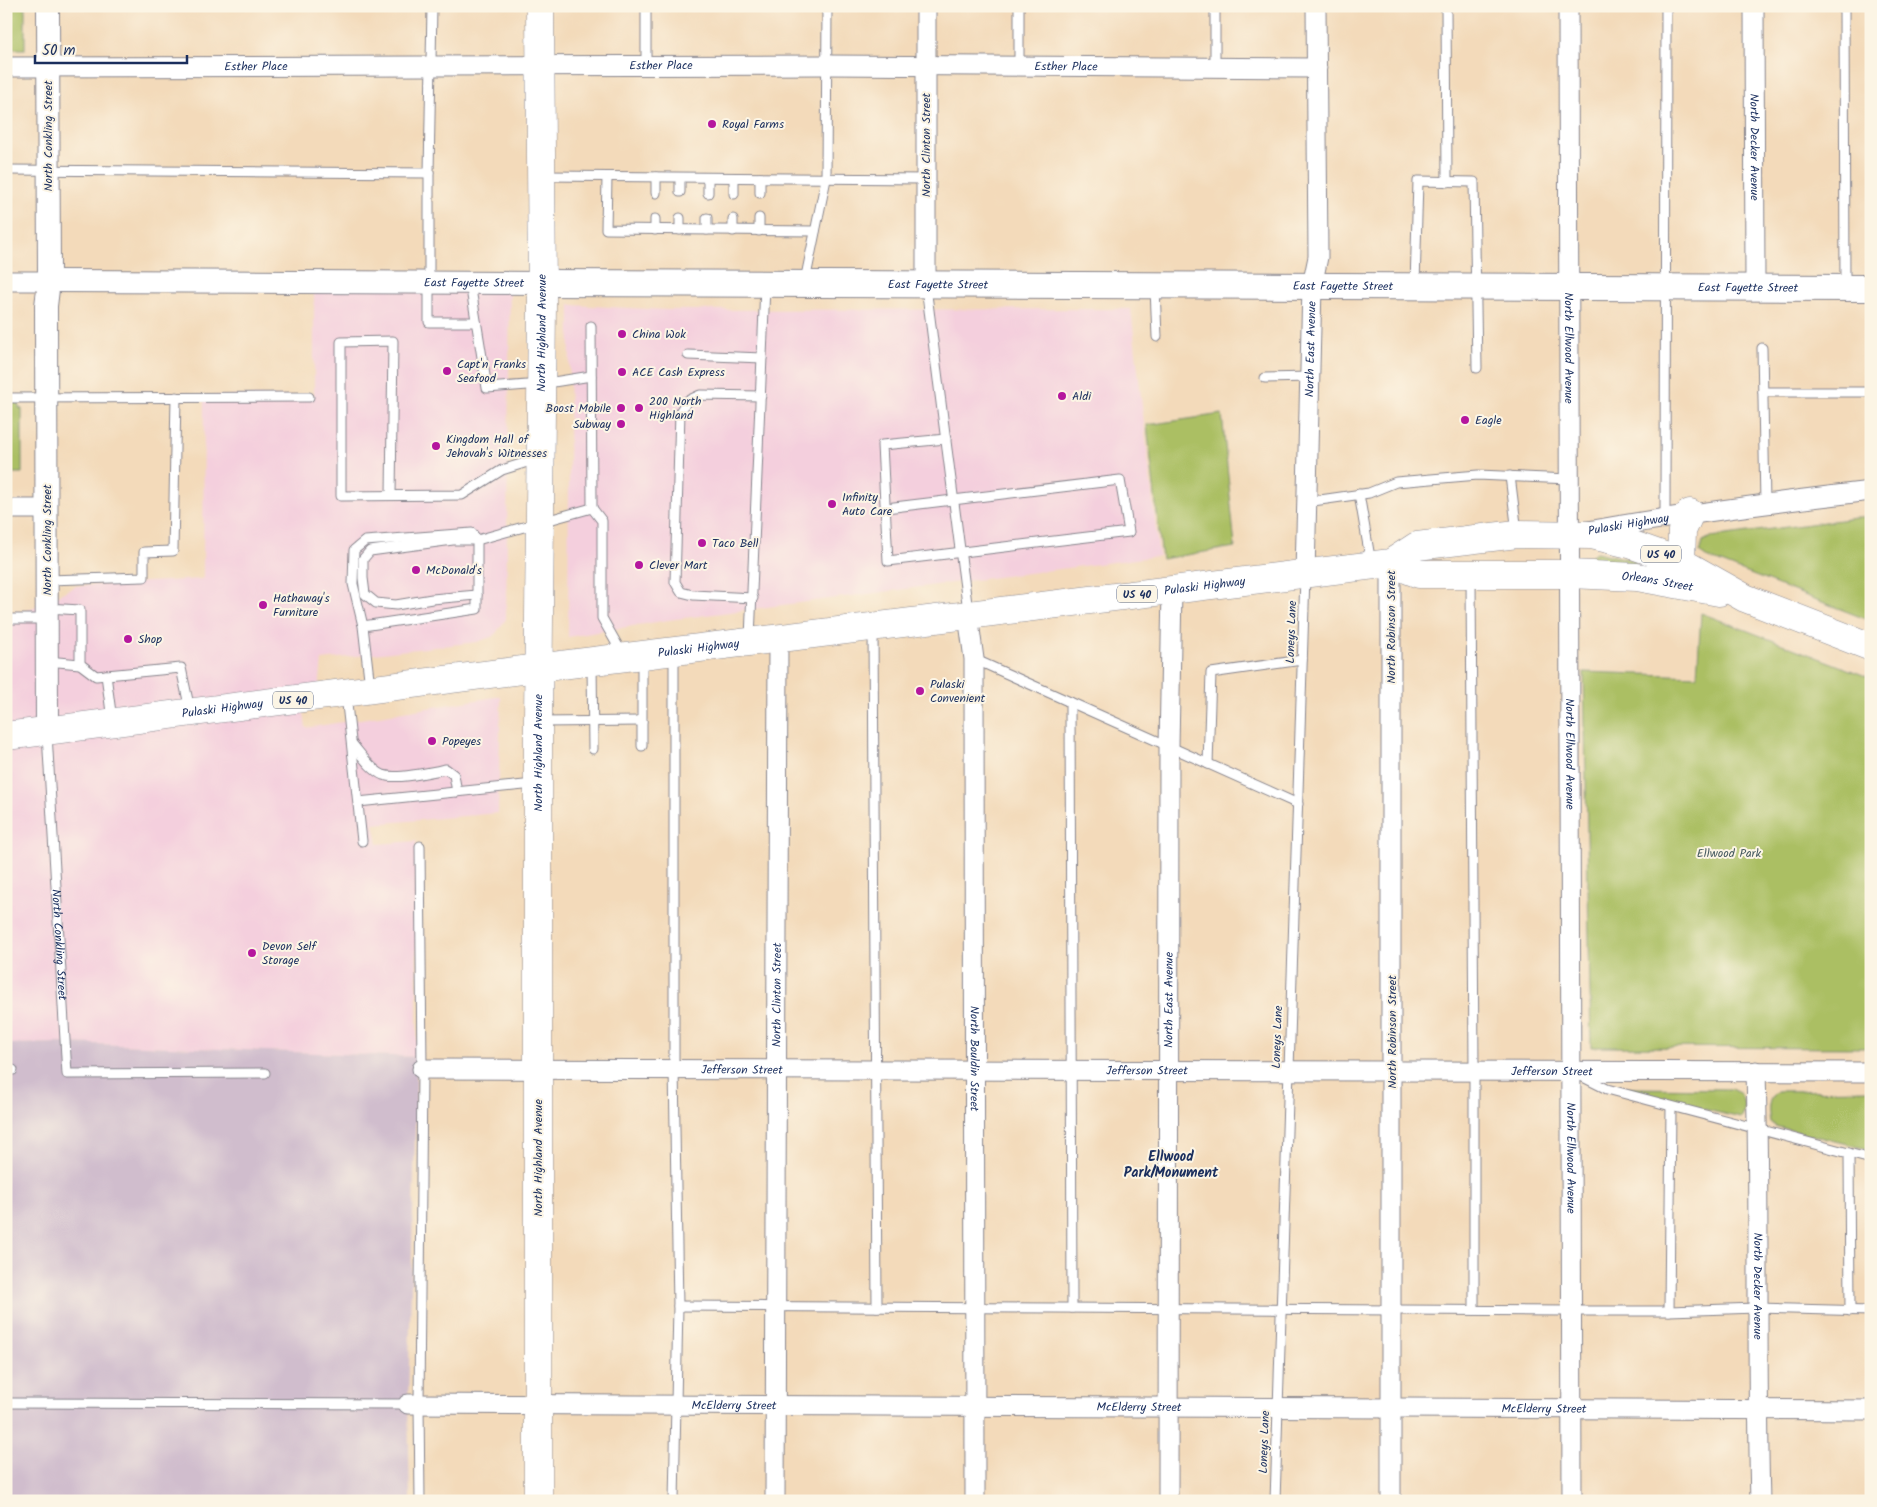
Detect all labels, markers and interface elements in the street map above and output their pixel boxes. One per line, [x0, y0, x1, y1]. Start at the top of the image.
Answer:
scale bar [35, 32, 188, 64]
text: 50 m [42, 39, 76, 63]
street label: Esther Place [629, 56, 693, 75]
street label: Esther Place [224, 57, 288, 76]
street label: Esther Place [1034, 57, 1098, 77]
street label: North Conkling Street [39, 80, 58, 192]
street label: North Clinton Street [917, 92, 936, 197]
street label: North Decker Avenue [1744, 93, 1764, 201]
place label: Royal Farms [722, 115, 784, 134]
marker: Royal Farms [706, 118, 718, 130]
street label: East Fayette Street [424, 274, 525, 293]
street label: North Highland Avenue [532, 274, 552, 392]
street label: East Fayette Street [888, 275, 988, 295]
street label: East Fayette Street [1293, 277, 1393, 296]
street label: East Fayette Street [1698, 278, 1798, 298]
street label: North Ellwood Avenue [1559, 292, 1578, 404]
street label: North East Avenue [1300, 300, 1322, 397]
place label: China Wok [632, 325, 686, 344]
marker: China Wok [616, 328, 628, 340]
place label: Capt'n Franks Seafood [457, 355, 526, 388]
place label: ACE Cash Express [632, 363, 725, 382]
marker: Capt'n Franks Seafood [441, 365, 453, 377]
marker: ACE Cash Express [616, 366, 628, 378]
place label: Aldi [1072, 387, 1092, 406]
marker: Aldi [1056, 390, 1068, 402]
place label: 200 North Highland [649, 392, 701, 425]
place label: Boost Mobile [546, 399, 612, 418]
marker: Boost Mobile [615, 402, 627, 414]
marker: 200 North Highland [633, 402, 645, 414]
place label: Eagle [1475, 411, 1502, 430]
marker: Eagle [1459, 414, 1471, 426]
place label: Subway [573, 415, 611, 434]
marker: Subway [615, 418, 627, 430]
place label: Kingdom Hall of Jehovah's Witnesses [446, 430, 547, 463]
marker: Kingdom Hall of Jehovah's Witnesses [430, 440, 442, 452]
street label: North Conkling Street [38, 484, 57, 596]
place label: Infinity Auto Care [842, 488, 893, 521]
marker: Infinity Auto Care [826, 498, 838, 510]
street label: Pulaski Highway [1587, 509, 1671, 541]
place label: Taco Bell [712, 534, 759, 553]
marker: Taco Bell [696, 537, 708, 549]
road number: US 40 [1641, 546, 1681, 562]
place label: Clever Mart [649, 556, 708, 575]
marker: Clever Mart [633, 559, 645, 571]
place label: McDonald's [426, 561, 482, 580]
marker: McDonald's [410, 564, 422, 576]
street label: Orleans Street [1621, 567, 1695, 597]
street label: North Robinson Street [1382, 570, 1401, 684]
street label: Pulaski Highway [1163, 572, 1247, 601]
road number: US 40 [1117, 586, 1157, 602]
place label: Hathaway's Furniture [273, 589, 330, 622]
marker: Hathaway's Furniture [257, 599, 269, 611]
street label: Loneys Lane [1281, 599, 1302, 664]
place label: Shop [138, 630, 162, 649]
marker: Shop [122, 633, 134, 645]
street label: Pulaski Highway [657, 634, 741, 663]
place label: Pulaski Convenient [930, 675, 986, 708]
marker: Pulaski Convenient [914, 685, 926, 697]
road number: US 40 [273, 692, 313, 708]
street label: North Highland Avenue [529, 693, 548, 812]
street label: Pulaski Highway [181, 694, 264, 723]
street label: North Ellwood Avenue [1560, 698, 1579, 810]
place label: Popeyes [442, 732, 481, 751]
marker: Popeyes [426, 735, 438, 747]
park label: Ellwood Park [1697, 844, 1762, 863]
street label: North Conkling Street [46, 889, 72, 1001]
place label: Devon Self Storage [262, 937, 318, 970]
street label: North Clinton Street [768, 942, 787, 1047]
marker: Devon Self Storage [246, 947, 258, 959]
street label: North East Avenue [1160, 951, 1179, 1048]
street label: North Robinson Street [1383, 975, 1402, 1089]
street label: Loneys Lane [1267, 1004, 1288, 1069]
street label: North Bouldin Street [964, 1006, 984, 1112]
street label: Jefferson Street [701, 1061, 783, 1080]
street label: Jefferson Street [1106, 1061, 1188, 1081]
street label: Jefferson Street [1511, 1062, 1593, 1081]
street label: North Highland Avenue [529, 1099, 548, 1217]
street label: North Ellwood Avenue [1561, 1102, 1580, 1214]
district label: Ellwood Park/Monument [1124, 1146, 1219, 1184]
street label: North Decker Avenue [1748, 1232, 1767, 1340]
street label: McElderry Street [691, 1396, 777, 1416]
street label: McElderry Street [1096, 1398, 1182, 1417]
street label: McElderry Street [1501, 1399, 1587, 1419]
street label: Loneys Lane [1254, 1409, 1275, 1474]

